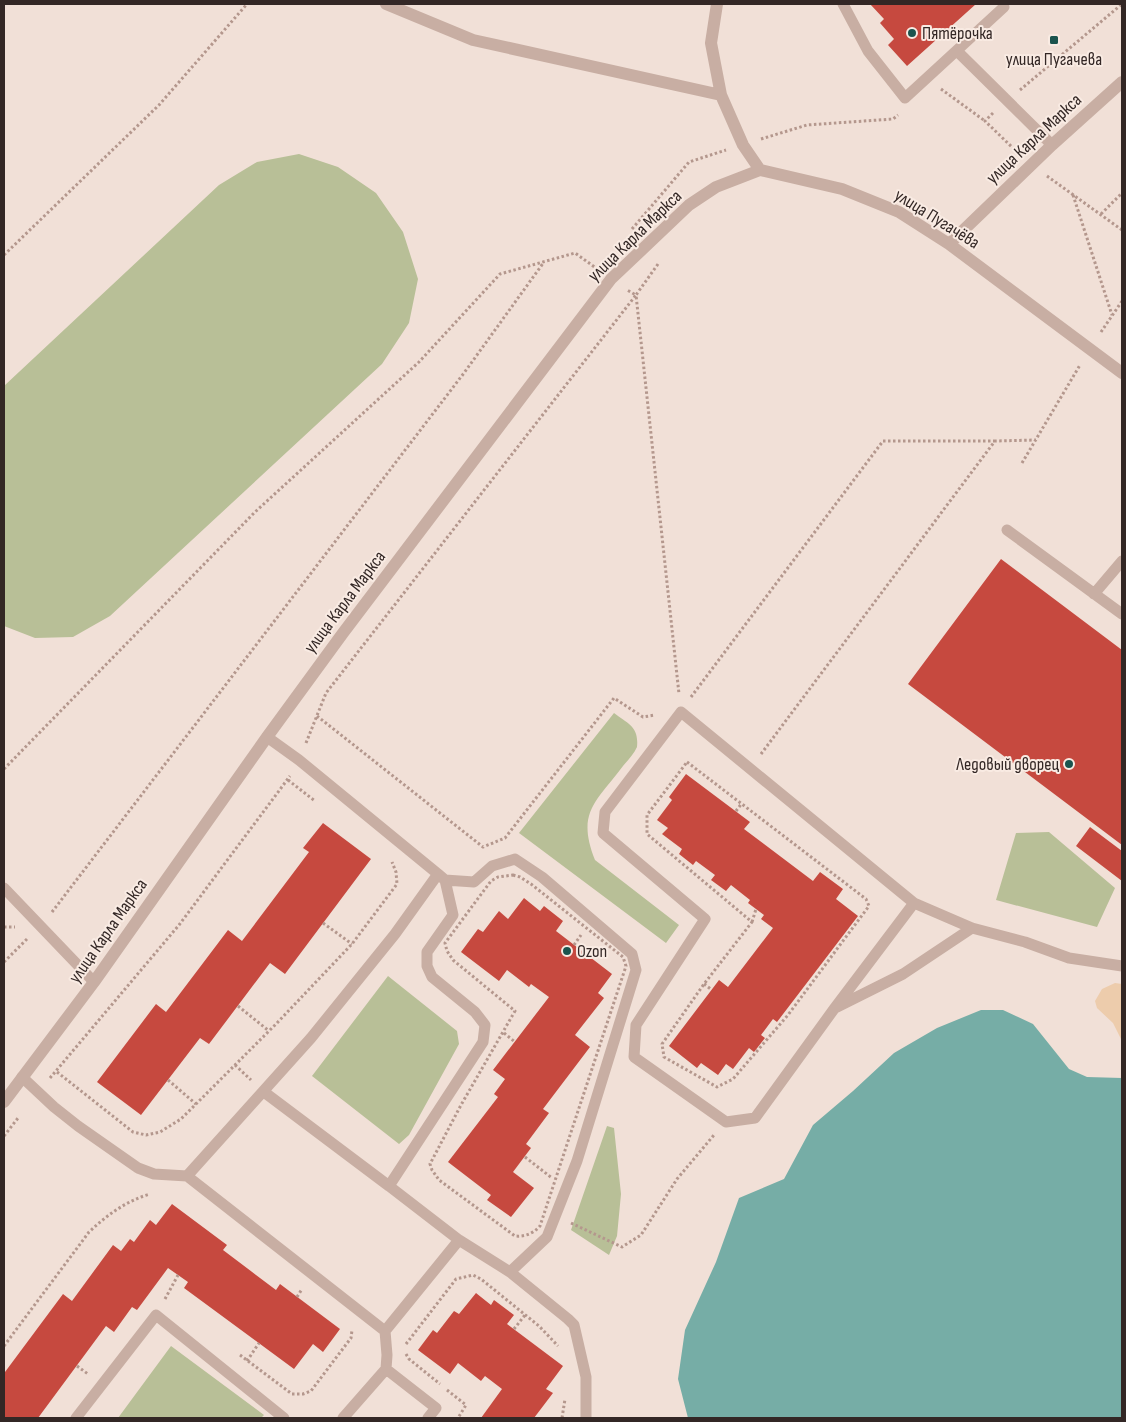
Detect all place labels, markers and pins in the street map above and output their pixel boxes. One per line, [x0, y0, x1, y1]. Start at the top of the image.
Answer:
place label: Пятёрочка [922, 23, 993, 44]
marker: Пятёрочка [906, 27, 918, 39]
marker: улица Пугачева [1048, 34, 1060, 46]
place label: улица Пугачева [1006, 49, 1102, 70]
place label: Ледовый дворец [955, 754, 1059, 775]
marker: Ледовый дворец [1063, 758, 1075, 770]
place label: Ozon [577, 941, 607, 962]
marker: Ozon [561, 945, 573, 957]

